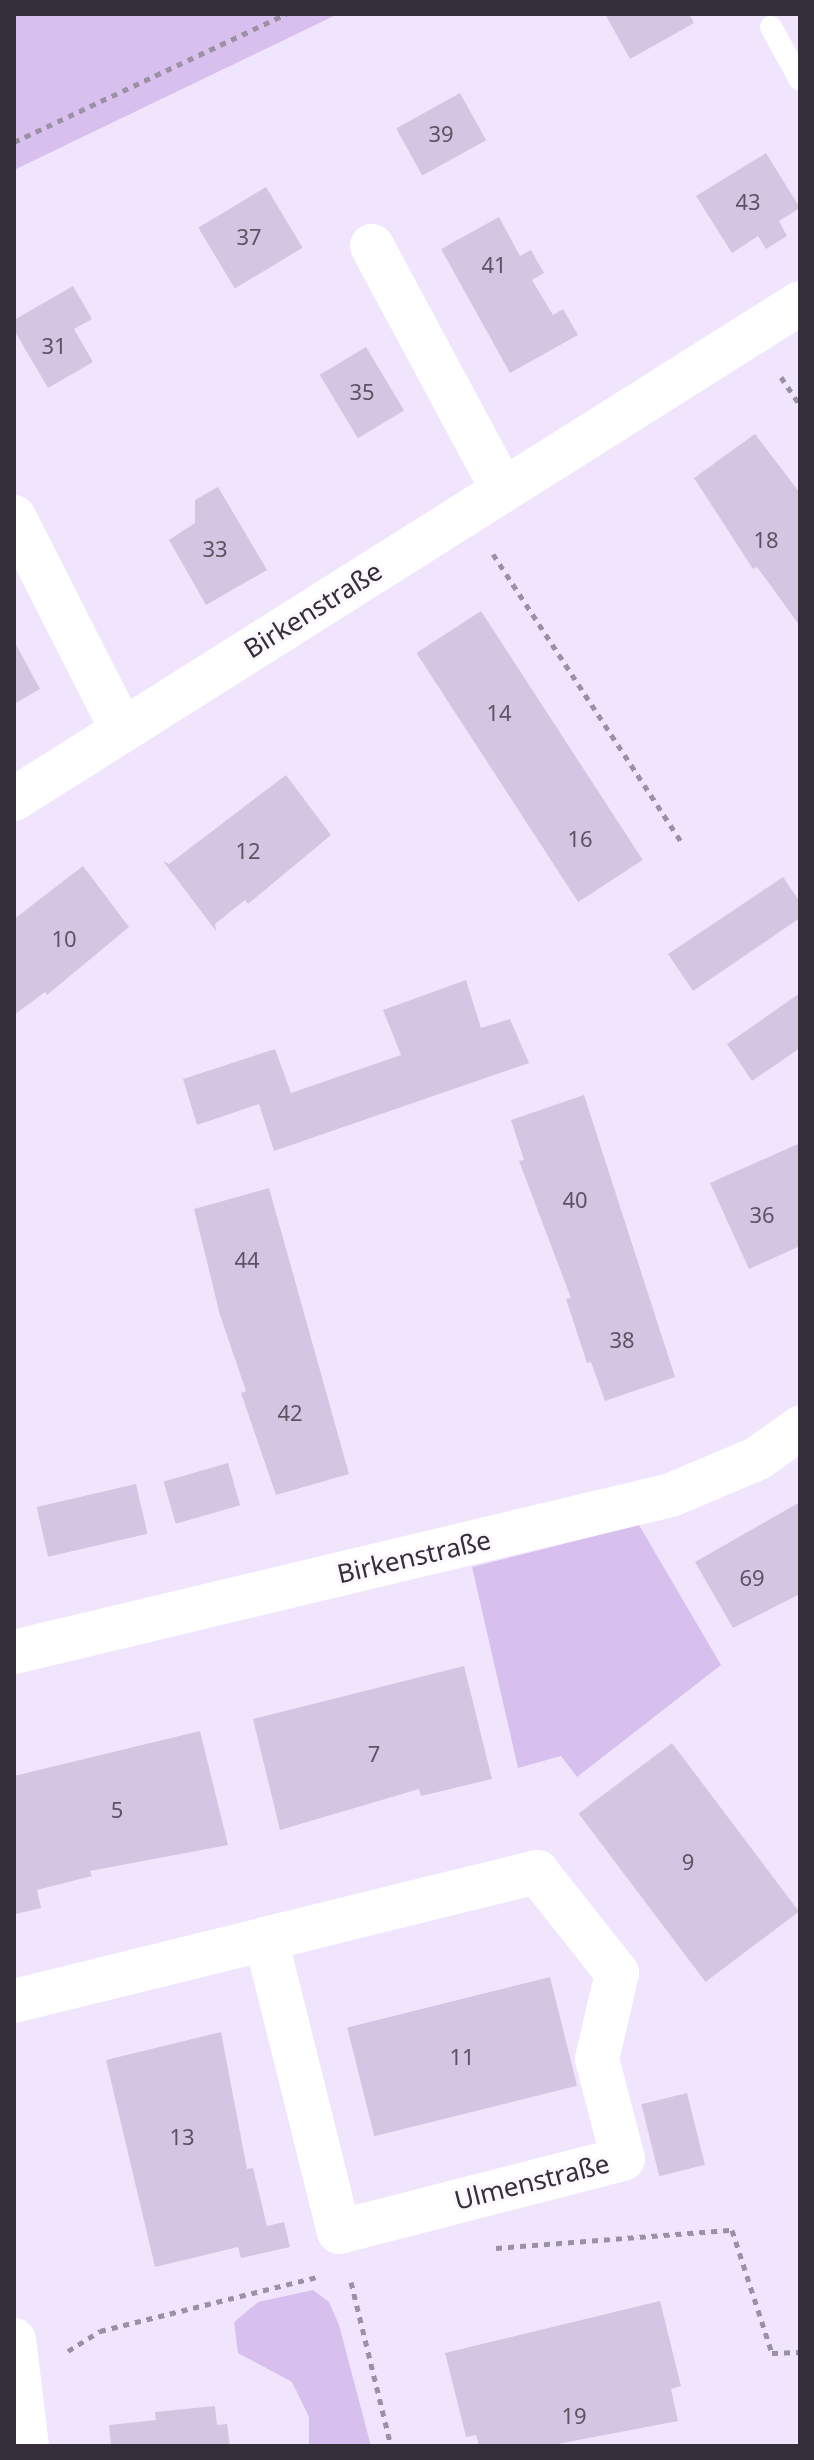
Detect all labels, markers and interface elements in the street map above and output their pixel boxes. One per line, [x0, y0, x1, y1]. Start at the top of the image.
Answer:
house number: 39 [428, 121, 454, 147]
house number: 43 [735, 189, 761, 215]
house number: 37 [236, 224, 262, 250]
house number: 41 [481, 252, 507, 278]
house number: 31 [41, 333, 67, 359]
house number: 35 [349, 379, 375, 405]
house number: 18 [753, 527, 779, 553]
house number: 33 [202, 536, 228, 562]
street label: Birkenstraße [238, 555, 388, 665]
house number: 14 [486, 700, 512, 726]
house number: 16 [567, 826, 593, 852]
house number: 12 [235, 838, 261, 864]
house number: 10 [51, 926, 77, 952]
house number: 40 [562, 1187, 588, 1213]
house number: 36 [749, 1202, 775, 1228]
house number: 44 [234, 1247, 260, 1273]
house number: 38 [609, 1327, 635, 1353]
house number: 42 [277, 1400, 303, 1426]
street label: Birkenstraße [334, 1524, 494, 1590]
house number: 69 [739, 1565, 765, 1591]
house number: 7 [368, 1741, 380, 1767]
house number: 5 [111, 1797, 123, 1823]
house number: 9 [682, 1849, 694, 1875]
house number: 11 [449, 2044, 475, 2070]
house number: 13 [169, 2124, 195, 2150]
street label: Ulmenstraße [451, 2148, 613, 2216]
house number: 19 [561, 2403, 587, 2429]

